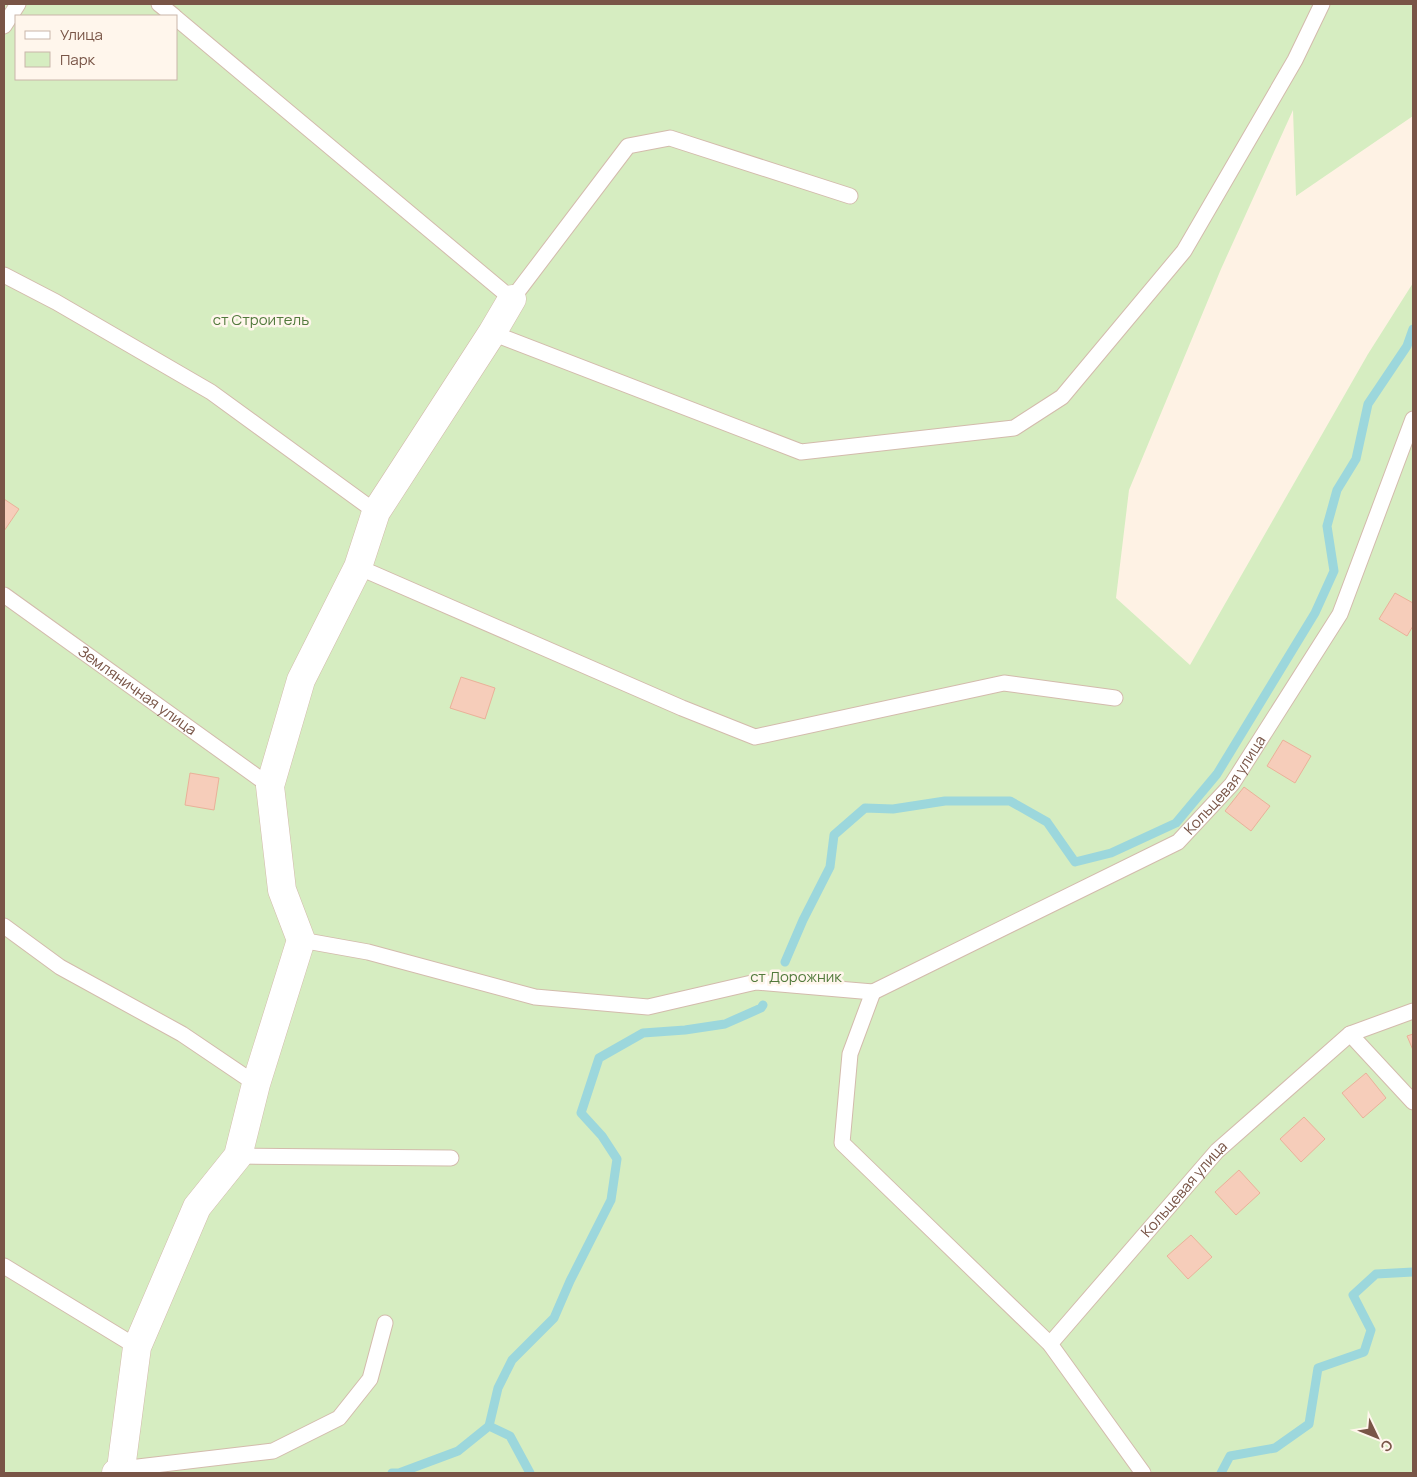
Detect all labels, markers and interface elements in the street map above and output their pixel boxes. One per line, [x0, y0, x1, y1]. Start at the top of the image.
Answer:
legend [15, 15, 178, 80]
text: Улица [60, 24, 103, 45]
text: Парк [60, 49, 96, 70]
park label: ст Строитель [213, 309, 309, 330]
street label: Земляничная улица [74, 640, 201, 740]
street label: Кольцевая улица [1179, 731, 1270, 839]
park label: ст Дорожник [750, 966, 842, 987]
street label: Кольцевая улица [1136, 1136, 1232, 1242]
north arrow [1352, 1412, 1402, 1462]
text: С [1376, 1436, 1397, 1456]

